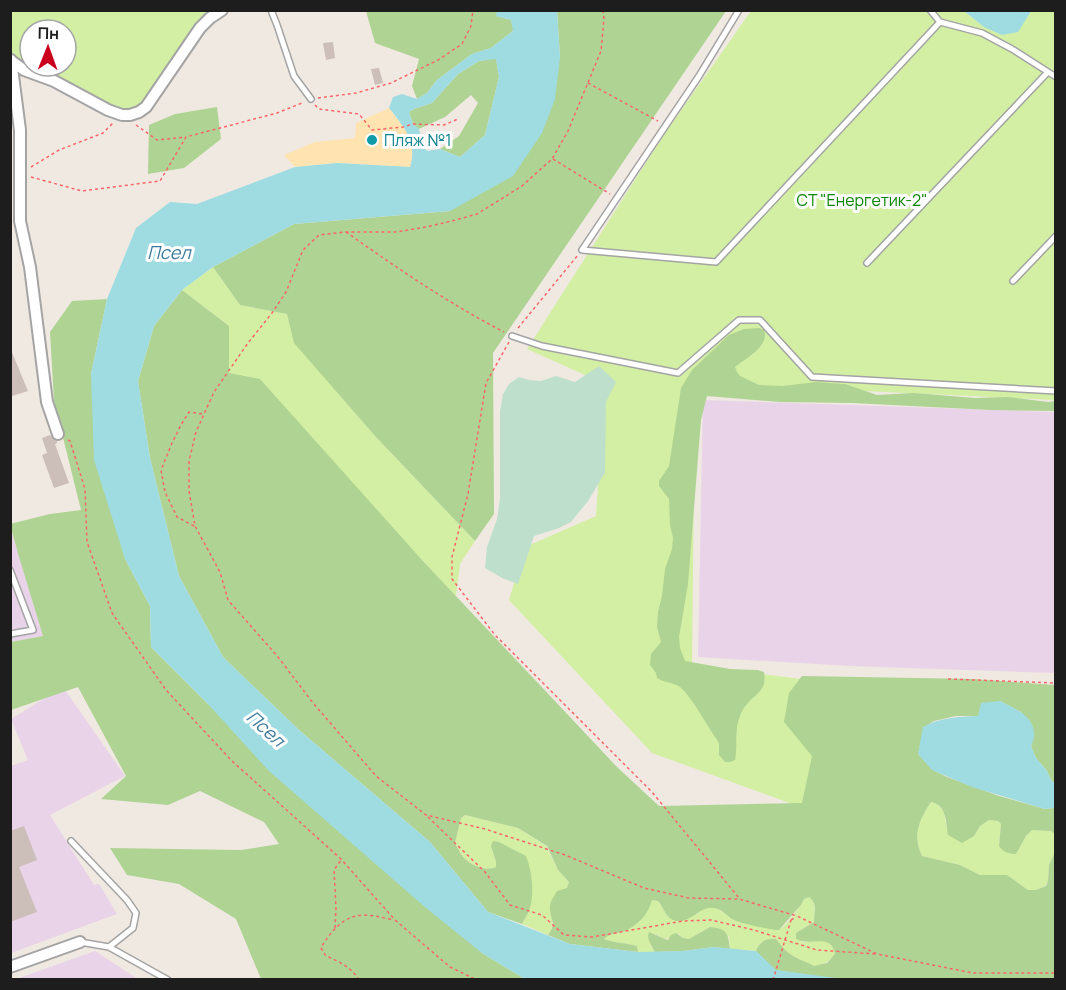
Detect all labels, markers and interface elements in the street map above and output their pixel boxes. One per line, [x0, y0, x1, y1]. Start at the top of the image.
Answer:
north arrow [18, 18, 78, 78]
text: Пн [37, 22, 59, 44]
place label: Пляж №1 [384, 129, 451, 151]
marker: Пляж №1 [365, 133, 379, 147]
park label: СТ "Енергетик-2" [797, 189, 927, 211]
water label: Псел [147, 240, 192, 264]
water label: Псел [242, 705, 291, 752]

